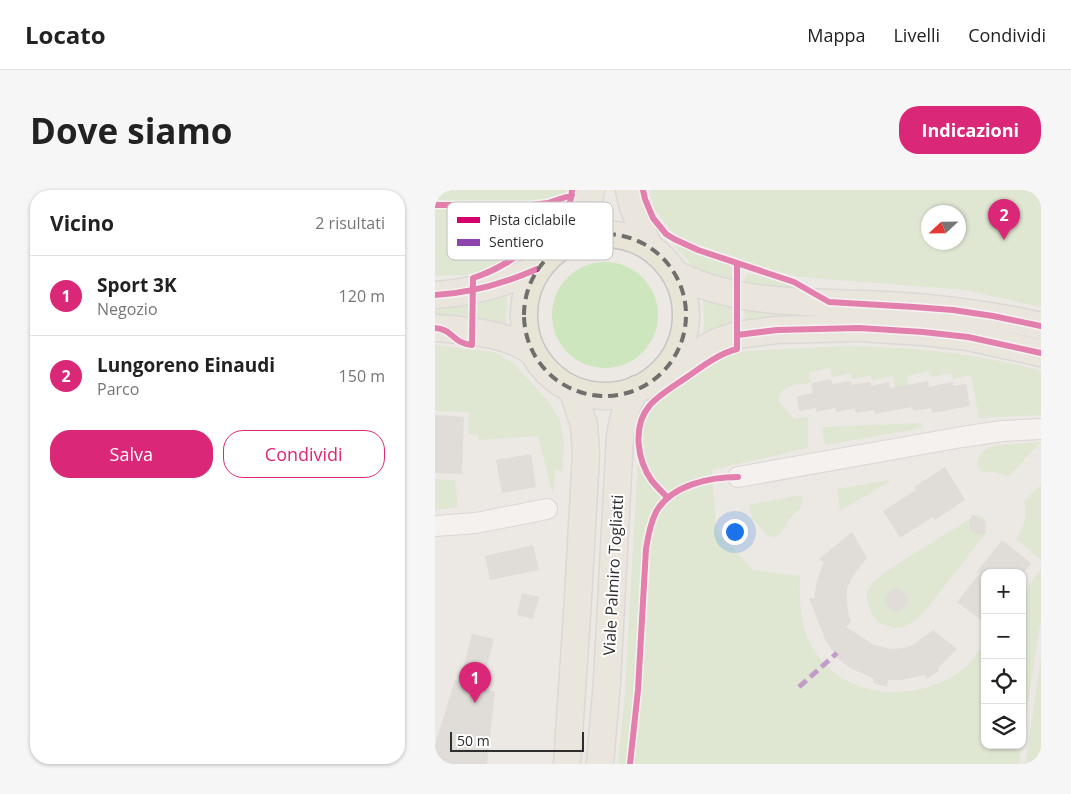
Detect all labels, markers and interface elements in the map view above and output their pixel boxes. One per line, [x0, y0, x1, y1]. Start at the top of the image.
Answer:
text: Locato [25, 18, 106, 51]
text: Mappa [807, 23, 865, 47]
text: Livelli [893, 23, 940, 47]
text: Condividi [968, 23, 1046, 47]
button: Indicazioni [899, 106, 1041, 154]
text: Dove siamo [30, 107, 233, 154]
pin: 2 [988, 199, 1020, 240]
legend [447, 202, 613, 260]
north arrow [921, 205, 966, 250]
text: Vicino [50, 209, 114, 237]
text: Pista ciclabile [489, 210, 576, 229]
text: 2 risultati [315, 212, 385, 234]
text: Sentiero [489, 232, 544, 251]
text: Sport 3K [97, 272, 177, 298]
text: 1 [61, 285, 71, 307]
text: 120 m [339, 285, 385, 307]
text: Negozio [97, 298, 158, 320]
text: Lungoreno Einaudi [97, 352, 275, 378]
text: 2 [61, 365, 71, 387]
text: 150 m [339, 365, 385, 387]
text: Parco [97, 378, 139, 400]
button: Salva [50, 430, 213, 478]
button: Condividi [223, 430, 385, 478]
street label: Viale Palmiro Togliatti [598, 494, 628, 656]
your location [722, 519, 748, 545]
map controls [981, 569, 1026, 749]
button: + [981, 569, 1026, 614]
button: − [981, 614, 1026, 659]
button: locate [981, 659, 1026, 704]
pin: 1 [459, 662, 491, 703]
button: layers [981, 704, 1026, 749]
scale bar [450, 729, 584, 752]
text: 50 m [457, 731, 490, 750]

